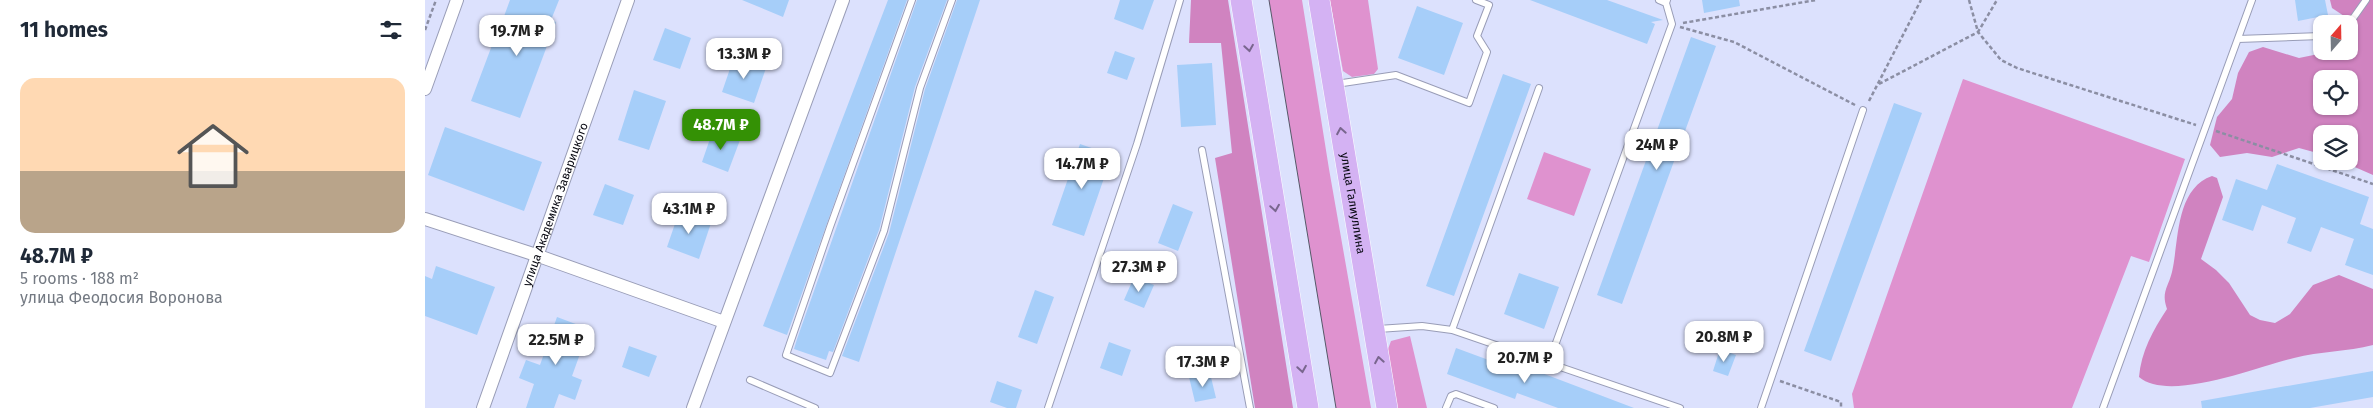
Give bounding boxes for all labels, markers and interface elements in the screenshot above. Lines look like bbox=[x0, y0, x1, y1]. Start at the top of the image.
pin: 19.7M ₽ bbox=[471, 15, 563, 57]
north arrow bbox=[2313, 15, 2357, 60]
map controls bbox=[2313, 15, 2358, 170]
icon: filters bbox=[377, 16, 405, 44]
text: 11 homes bbox=[20, 17, 108, 43]
text: 19.7M ₽ bbox=[490, 21, 544, 40]
pin: 13.3M ₽ bbox=[698, 38, 790, 80]
text: 13.3M ₽ bbox=[717, 44, 771, 63]
one-way arrow bbox=[1243, 44, 1254, 52]
button: locate bbox=[2313, 70, 2358, 115]
pin: 48.7M ₽ bbox=[675, 108, 767, 151]
icon: home bbox=[168, 111, 258, 201]
text: 48.7M ₽ bbox=[693, 115, 749, 134]
street label: улица Академика Заварицкого bbox=[520, 121, 591, 288]
button: layers bbox=[2313, 125, 2358, 170]
one-way arrow bbox=[1336, 126, 1346, 135]
pin: 24M ₽ bbox=[1622, 128, 1692, 171]
text: 24M ₽ bbox=[1636, 135, 1678, 154]
pin: 14.7M ₽ bbox=[1036, 148, 1128, 190]
street label: улица Галиуллина bbox=[1338, 151, 1368, 255]
text: 14.7M ₽ bbox=[1055, 154, 1109, 173]
pin: 43.1M ₽ bbox=[643, 192, 735, 235]
text: 43.1M ₽ bbox=[663, 199, 715, 218]
one-way arrow bbox=[1270, 204, 1280, 213]
text: 48.7M ₽ bbox=[20, 243, 93, 269]
pin: 27.3M ₽ bbox=[1093, 250, 1185, 293]
text: 27.3M ₽ bbox=[1112, 257, 1166, 276]
text: 5 rooms · 188 m² bbox=[20, 269, 139, 288]
text: улица Феодосия Воронова bbox=[20, 288, 223, 307]
pin: 20.8M ₽ bbox=[1678, 320, 1770, 363]
pin: 22.5M ₽ bbox=[510, 324, 602, 366]
text: 20.8M ₽ bbox=[1696, 327, 1752, 346]
text: 22.5M ₽ bbox=[528, 330, 584, 349]
pin: 20.7M ₽ bbox=[1479, 342, 1571, 384]
pin: 17.3M ₽ bbox=[1157, 346, 1249, 388]
text: 20.7M ₽ bbox=[1498, 348, 1552, 367]
text: 17.3M ₽ bbox=[1176, 352, 1230, 371]
one-way arrow bbox=[1375, 356, 1385, 364]
one-way arrow bbox=[1296, 365, 1307, 373]

